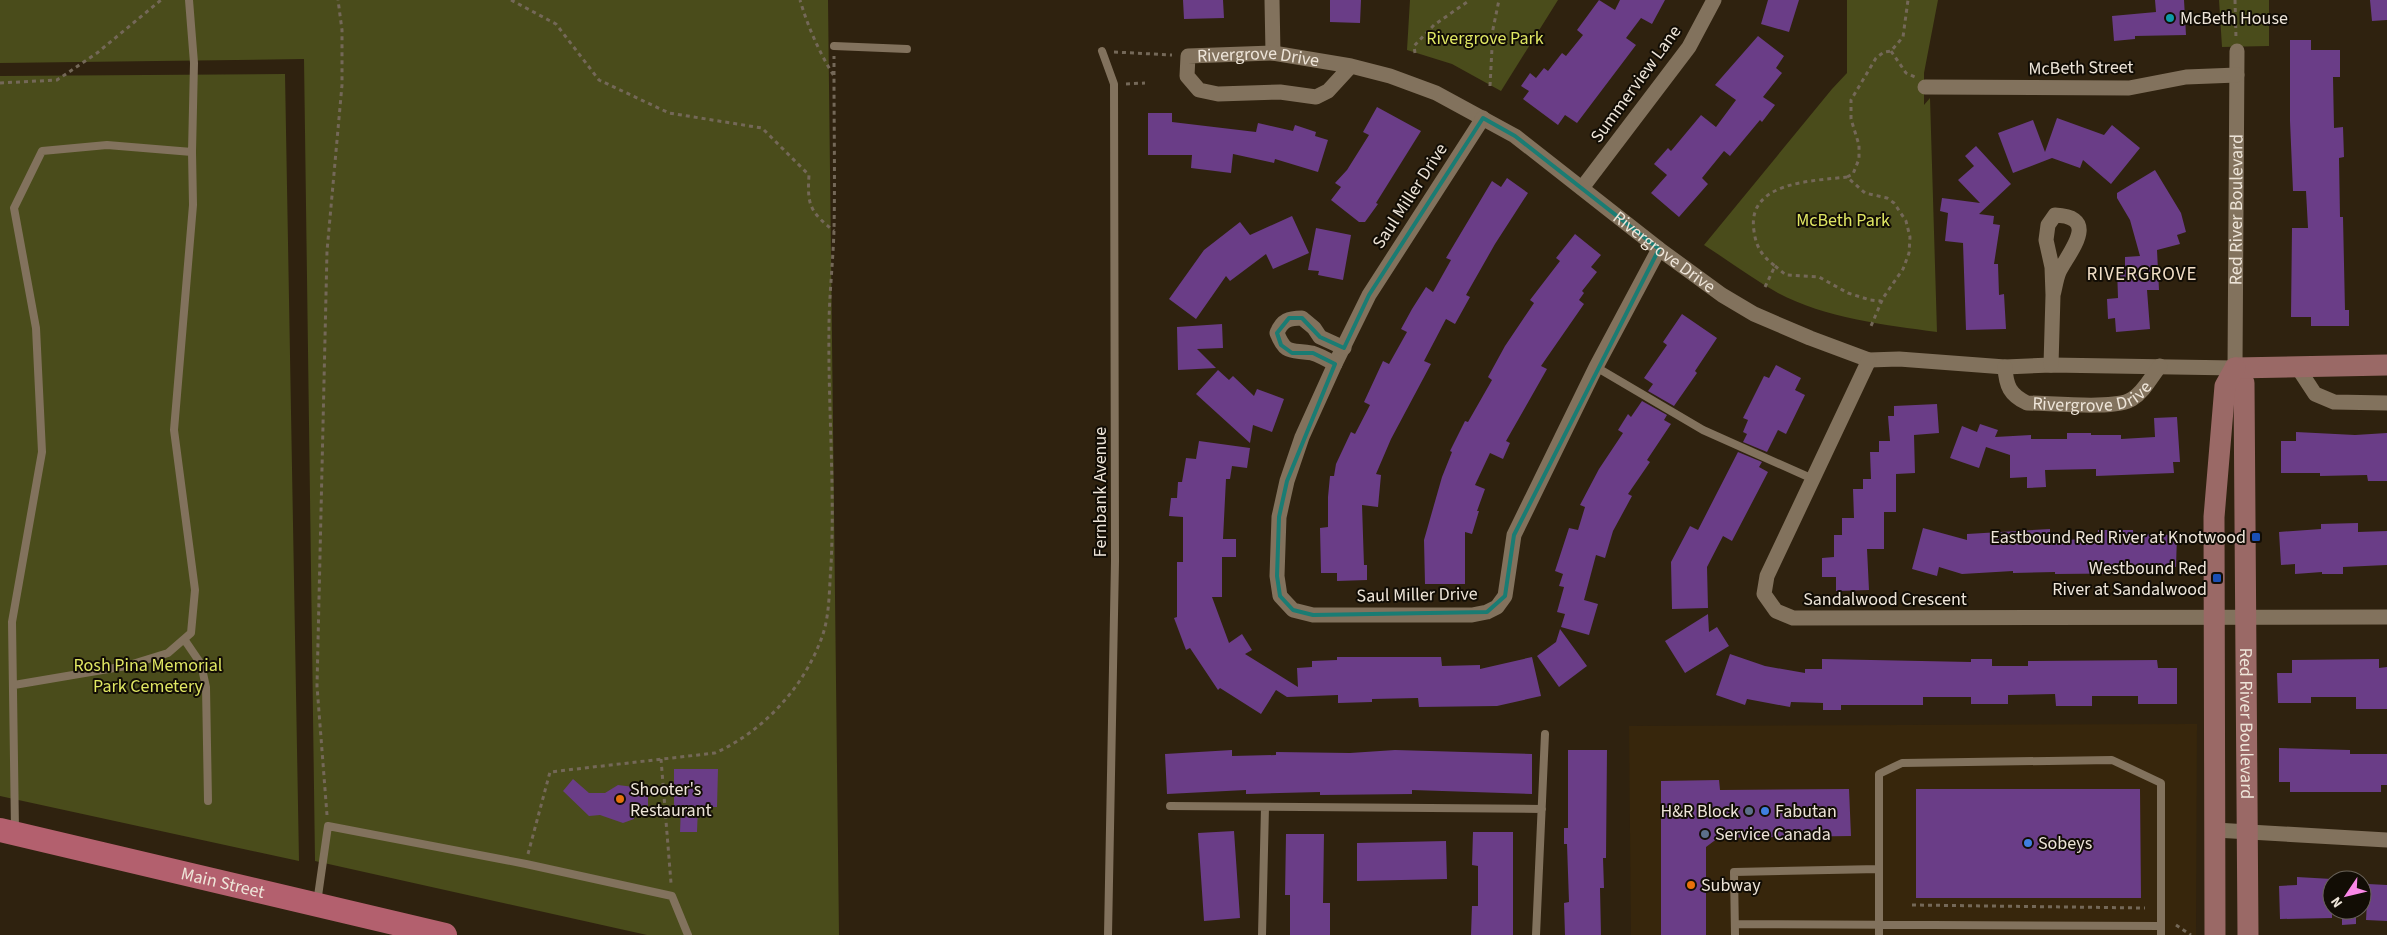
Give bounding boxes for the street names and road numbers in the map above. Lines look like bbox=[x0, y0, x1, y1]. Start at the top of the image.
street label: Summerview Lane bbox=[1585, 20, 1687, 148]
street label: Rivergrove Drive bbox=[1196, 40, 1321, 73]
street label: McBeth Street bbox=[2028, 55, 2134, 81]
street label: Red River Boulevard bbox=[2223, 134, 2249, 285]
street label: Saul Miller Drive bbox=[1367, 138, 1454, 254]
street label: Rivergrove Drive bbox=[1608, 205, 1721, 299]
street label: Rivergrove Drive bbox=[2032, 376, 2158, 418]
street label: Fernbank Avenue bbox=[1088, 427, 1113, 557]
street label: Saul Miller Drive bbox=[1356, 581, 1478, 609]
street label: Sandalwood Crescent bbox=[1803, 587, 1967, 612]
street label: Red River Boulevard bbox=[2233, 648, 2260, 799]
street label: Main Street bbox=[179, 861, 267, 905]

